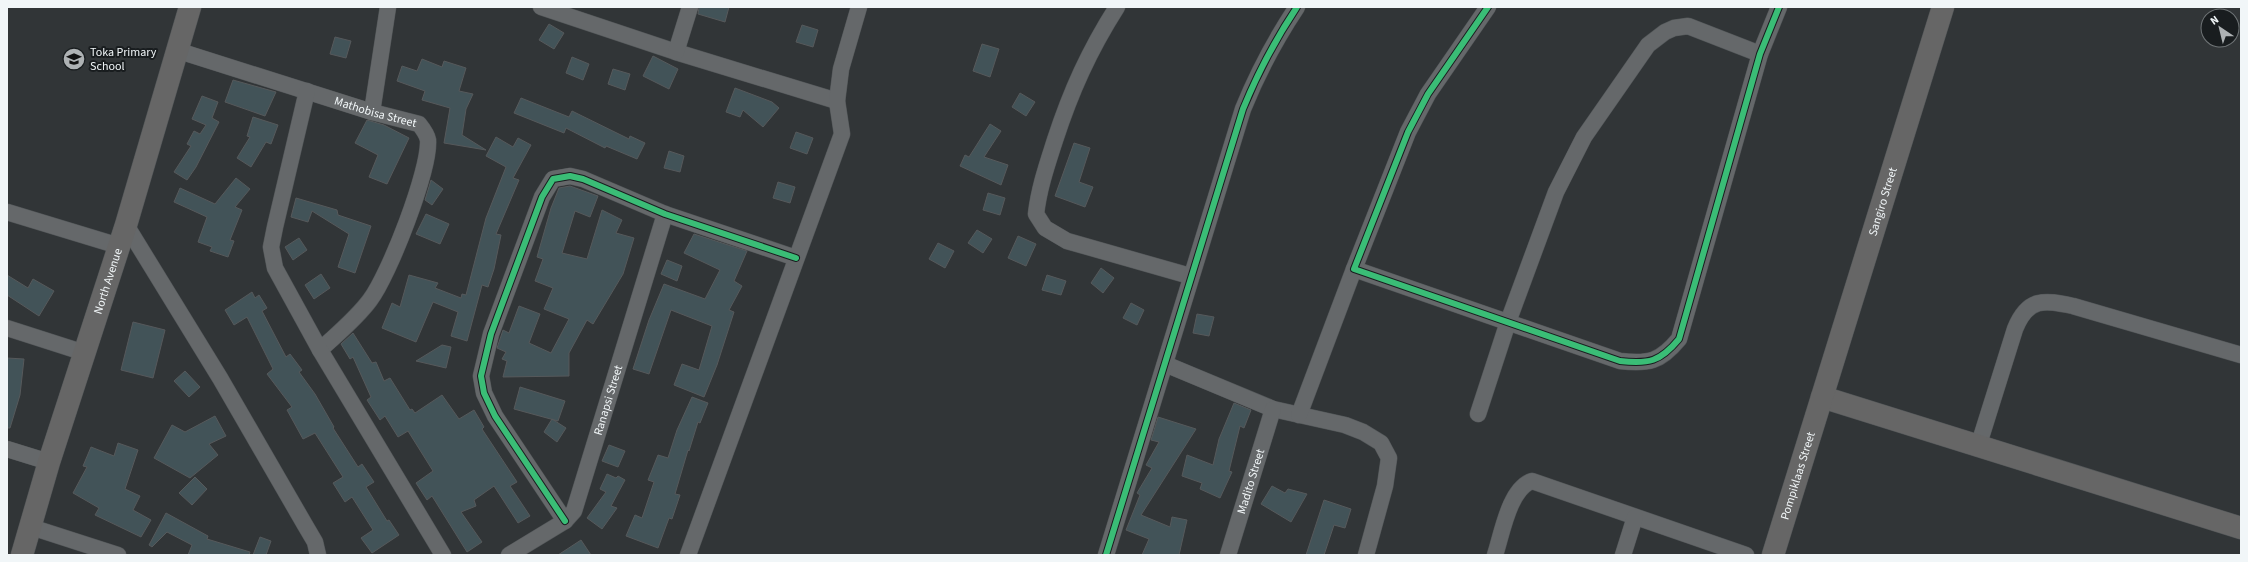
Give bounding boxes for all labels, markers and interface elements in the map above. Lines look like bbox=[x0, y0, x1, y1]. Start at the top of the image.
north arrow bbox=[2200, 8, 2240, 48]
text: N bbox=[2207, 12, 2222, 28]
place label: Toka Primary School bbox=[90, 44, 157, 75]
school or university icon: Toka Primary School bbox=[61, 46, 87, 72]
street label: Mathobisa Street bbox=[332, 92, 419, 132]
street label: Sangiro Street bbox=[1864, 165, 1901, 238]
street label: North Avenue bbox=[89, 246, 126, 316]
street label: Ranapsi Street bbox=[589, 363, 627, 437]
street label: Pompiklaas Street bbox=[1776, 430, 1819, 522]
street label: Madito Street bbox=[1233, 447, 1269, 516]

